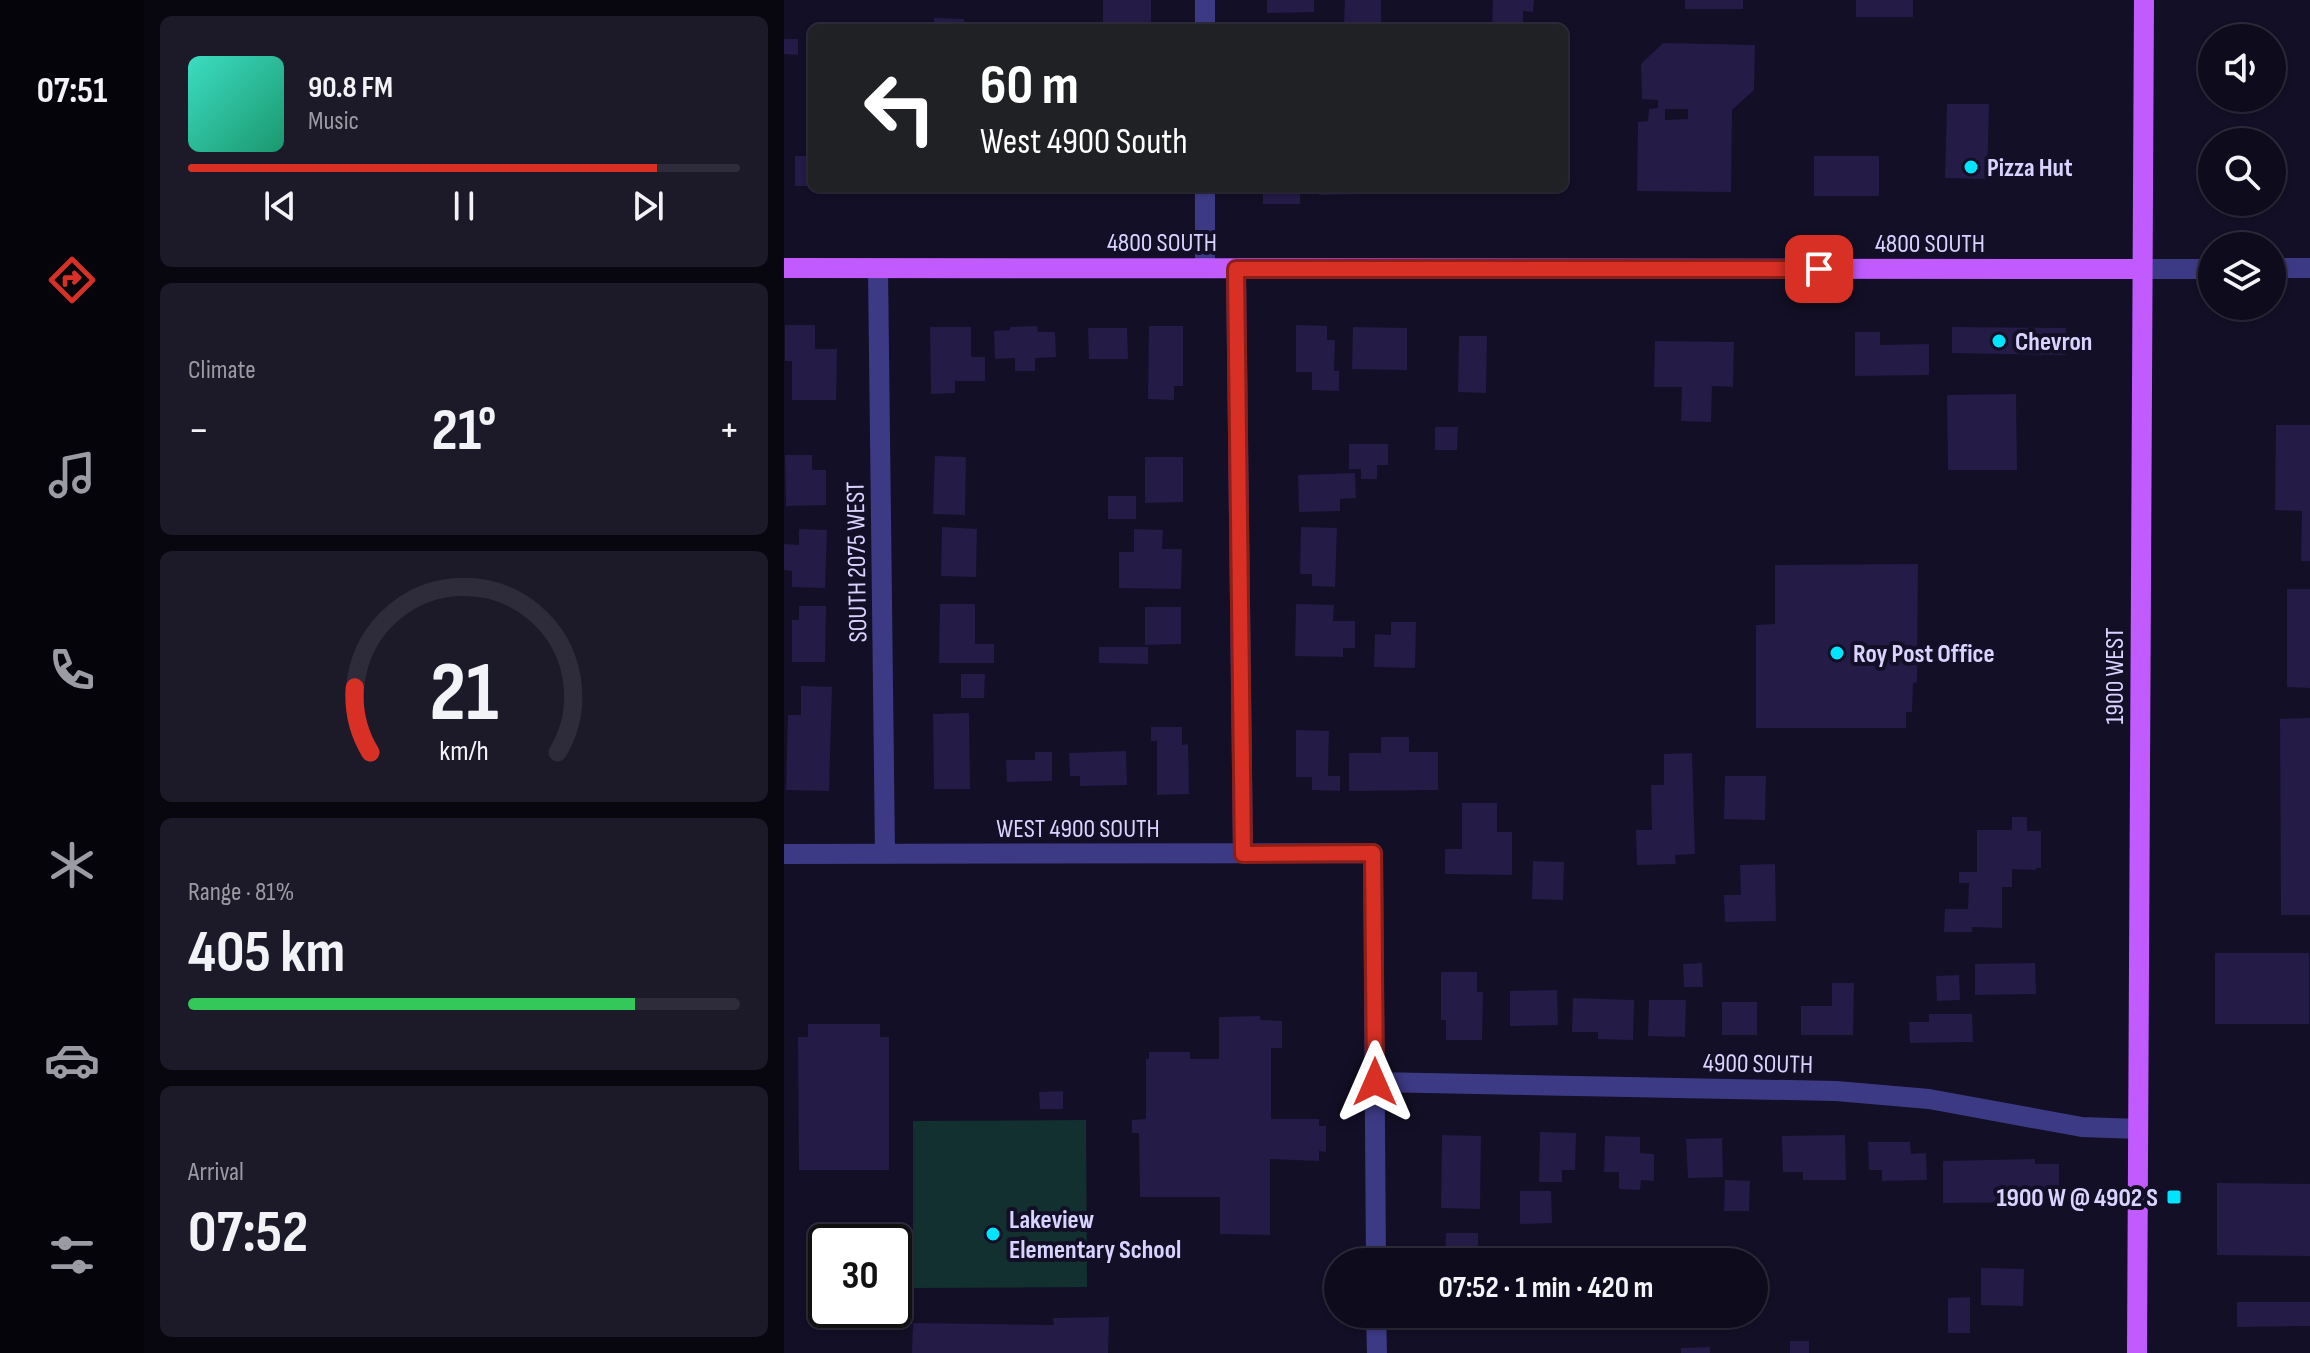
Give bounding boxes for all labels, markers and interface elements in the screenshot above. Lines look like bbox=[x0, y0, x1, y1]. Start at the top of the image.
map controls bbox=[2198, 24, 2286, 320]
button: sound bbox=[2198, 24, 2286, 112]
text: 60 m bbox=[980, 53, 1079, 120]
icon: left bbox=[848, 56, 952, 160]
text: 07:51 bbox=[37, 70, 107, 113]
text: 90.8 FM bbox=[308, 70, 393, 106]
text: Music bbox=[308, 106, 359, 137]
text: West 4900 South bbox=[980, 121, 1188, 164]
button: search bbox=[2198, 128, 2286, 216]
place label: Pizza Hut bbox=[1987, 153, 2073, 184]
marker: Pizza Hut bbox=[1962, 158, 1980, 176]
icon: previous bbox=[258, 184, 302, 228]
icon: pause bbox=[442, 184, 486, 228]
icon: next bbox=[626, 184, 670, 228]
street label: 4800 SOUTH bbox=[1107, 228, 1217, 259]
street label: 4800 SOUTH bbox=[1875, 229, 1985, 260]
button: layers bbox=[2198, 232, 2286, 320]
pin bbox=[1785, 235, 1853, 303]
icon: arrive bbox=[1797, 247, 1841, 291]
icon: directions bbox=[44, 252, 100, 308]
place label: Chevron bbox=[2015, 327, 2092, 358]
marker: Chevron bbox=[1990, 332, 2008, 350]
text: Climate bbox=[188, 355, 256, 386]
text: 21° bbox=[431, 395, 497, 467]
text: − bbox=[188, 404, 210, 457]
text: + bbox=[718, 404, 740, 457]
icon: music bbox=[44, 447, 100, 503]
street label: SOUTH 2075 WEST bbox=[841, 481, 874, 643]
street label: 1900 WEST bbox=[2100, 627, 2131, 725]
place label: Roy Post Office bbox=[1853, 639, 1995, 670]
icon: phone bbox=[44, 642, 100, 698]
text: 21 bbox=[429, 643, 499, 743]
marker: Roy Post Office bbox=[1828, 644, 1846, 662]
text: km/h bbox=[439, 734, 489, 769]
street label: WEST 4900 SOUTH bbox=[996, 814, 1160, 845]
icon: climate bbox=[44, 837, 100, 893]
text: Range · 81% bbox=[188, 877, 294, 908]
text: 405 km bbox=[188, 917, 345, 989]
icon: car bbox=[44, 1032, 100, 1088]
position arrow bbox=[1333, 1040, 1417, 1124]
street label: 4900 SOUTH bbox=[1703, 1048, 1813, 1081]
text: Arrival bbox=[188, 1157, 244, 1188]
place label: 1900 W @ 4902 S bbox=[1996, 1183, 2158, 1214]
marker: 1900 W @ 4902 S bbox=[2165, 1188, 2183, 1206]
text: 07:52 bbox=[188, 1197, 308, 1269]
place label: Lakeview Elementary School bbox=[1009, 1205, 1181, 1266]
speed limit sign: 30 bbox=[808, 1224, 912, 1328]
marker: Lakeview Elementary School bbox=[984, 1225, 1002, 1243]
icon: filters bbox=[44, 1227, 100, 1283]
text: 07:52 · 1 min · 420 m bbox=[1438, 1270, 1654, 1306]

